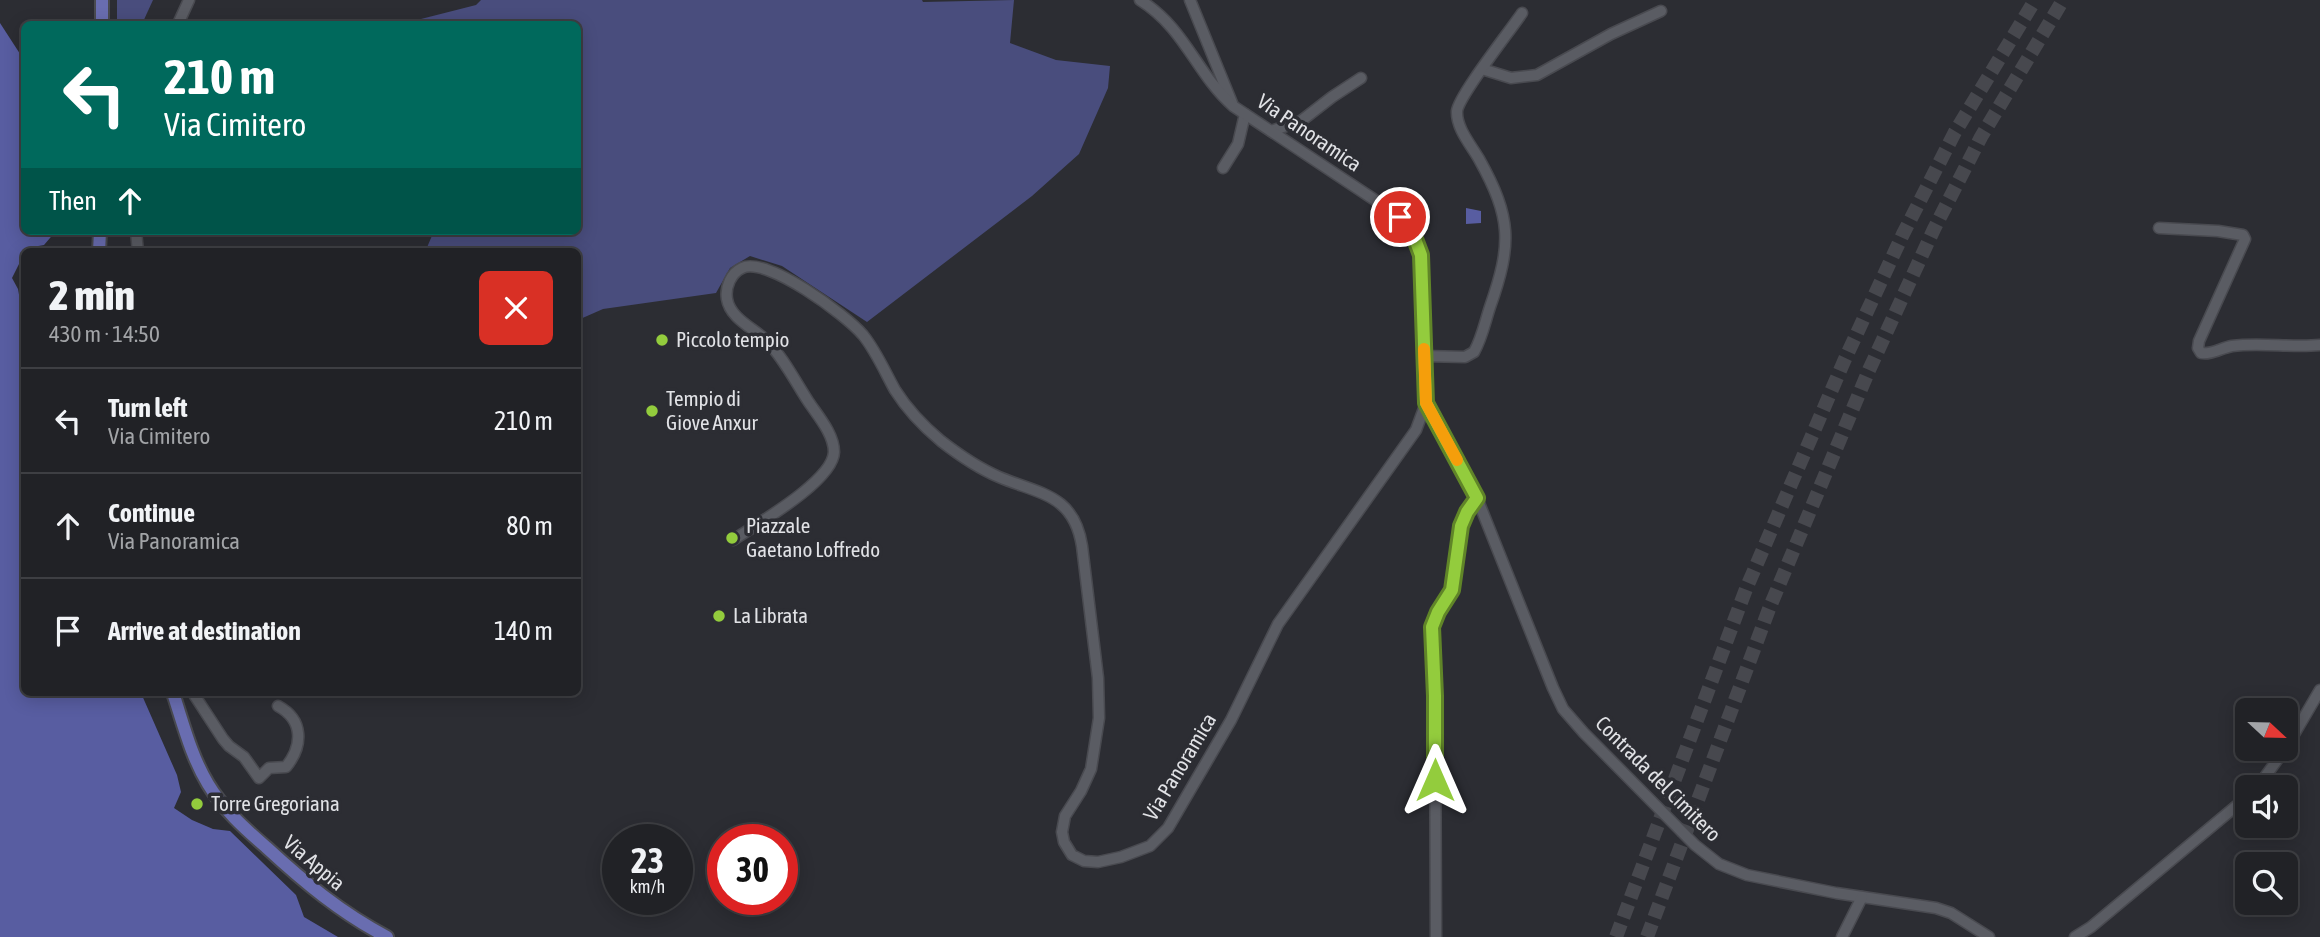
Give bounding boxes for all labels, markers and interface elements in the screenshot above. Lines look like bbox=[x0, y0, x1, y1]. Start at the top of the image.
text: 210 m bbox=[164, 48, 275, 104]
icon: left bbox=[49, 49, 140, 140]
street label: Via Panoramica bbox=[1253, 89, 1366, 176]
text: Via Cimitero bbox=[164, 106, 306, 143]
icon: ahead bbox=[111, 182, 149, 220]
text: Then bbox=[49, 186, 97, 216]
pin bbox=[1370, 187, 1430, 247]
icon: arrive bbox=[1381, 198, 1419, 236]
text: 2 min bbox=[49, 271, 135, 319]
button: close bbox=[479, 271, 553, 345]
text: 430 m · 14:50 bbox=[49, 321, 160, 347]
place label: Piccolo tempio bbox=[676, 327, 789, 351]
marker: Piccolo tempio bbox=[654, 332, 670, 348]
place label: Tempio di Giove Anxur bbox=[666, 386, 759, 434]
text: Turn left bbox=[108, 393, 188, 423]
icon: left bbox=[49, 402, 87, 440]
marker: Tempio di Giove Anxur bbox=[644, 403, 660, 419]
text: 210 m bbox=[494, 406, 553, 436]
text: Via Cimitero bbox=[108, 423, 210, 449]
text: Continue bbox=[108, 498, 195, 528]
icon: ahead bbox=[49, 507, 87, 545]
text: 80 m bbox=[506, 511, 553, 541]
place label: Piazzale Gaetano Loffredo bbox=[746, 513, 880, 561]
text: Via Panoramica bbox=[108, 528, 240, 554]
marker: Piazzale Gaetano Loffredo bbox=[724, 530, 740, 546]
place label: La Librata bbox=[733, 603, 808, 627]
marker: La Librata bbox=[711, 608, 727, 624]
icon: arrive bbox=[49, 612, 87, 650]
text: Arrive at destination bbox=[108, 616, 301, 646]
text: 140 m bbox=[494, 616, 553, 646]
north arrow bbox=[2235, 698, 2298, 761]
map controls bbox=[2235, 698, 2298, 915]
street label: Via Panoramica bbox=[1138, 709, 1220, 824]
street label: Contrada del Cimitero bbox=[1591, 711, 1726, 846]
position arrow bbox=[1398, 743, 1472, 817]
button: sound bbox=[2235, 775, 2298, 838]
place label: Torre Gregoriana bbox=[211, 791, 340, 815]
marker: Torre Gregoriana bbox=[189, 796, 205, 812]
speed limit sign: 30 bbox=[707, 824, 798, 915]
street label: Via Appia bbox=[279, 830, 350, 895]
text: 23 bbox=[631, 840, 664, 880]
button: search bbox=[2235, 852, 2298, 915]
text: km/h bbox=[630, 876, 665, 897]

